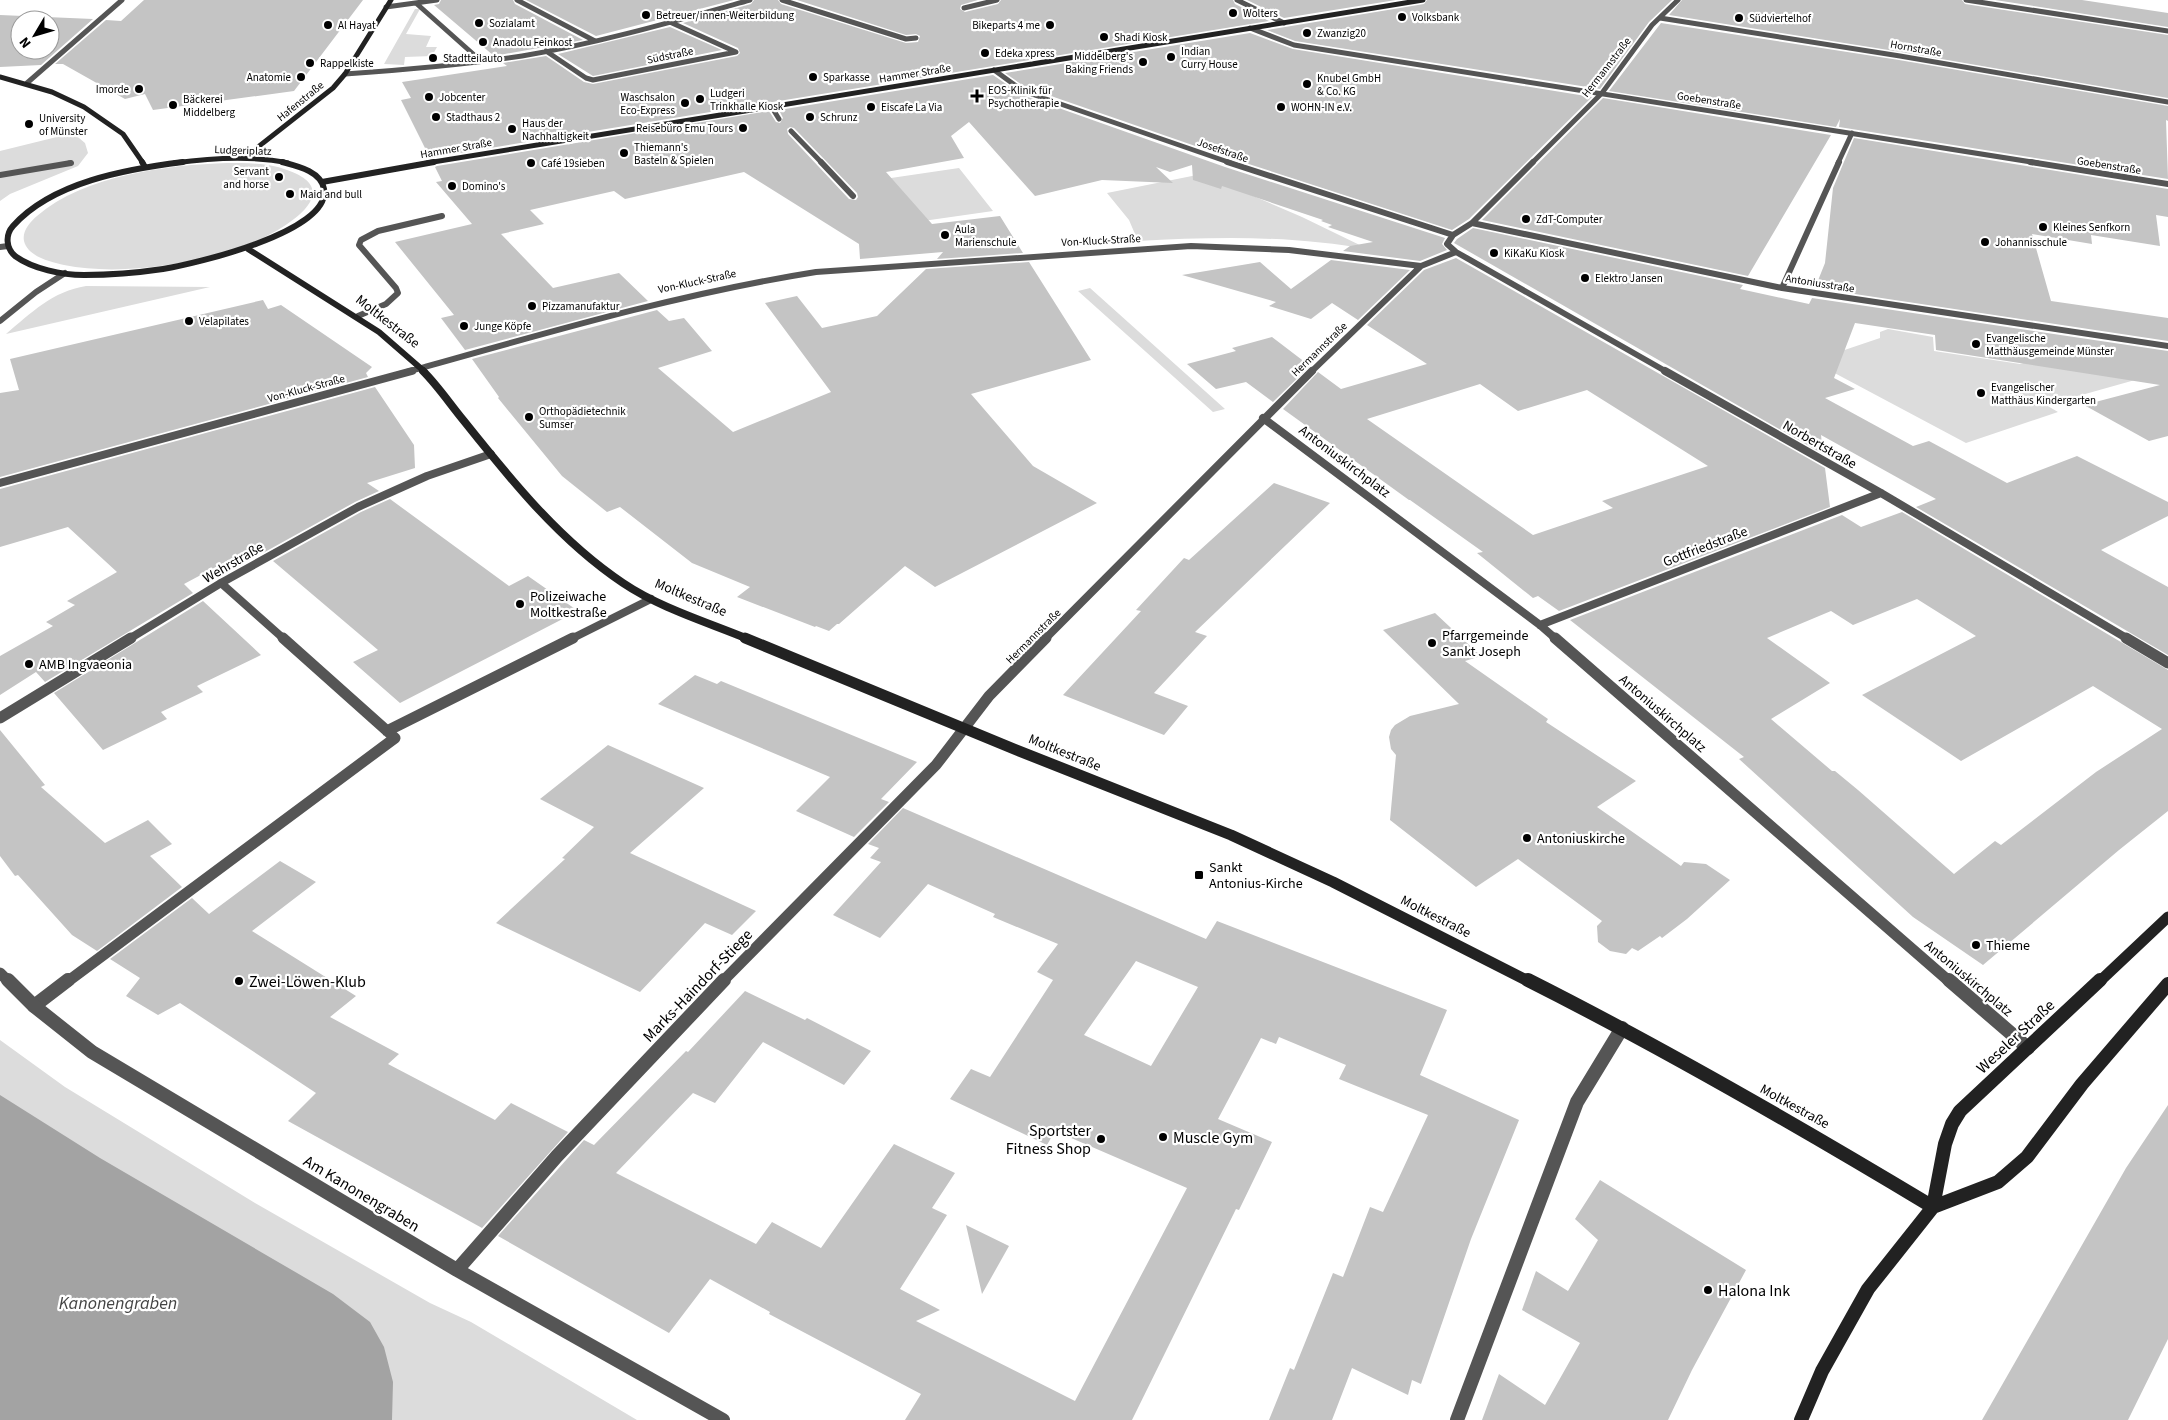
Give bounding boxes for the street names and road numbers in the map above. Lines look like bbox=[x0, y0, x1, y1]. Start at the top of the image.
street label: Hermannstraße bbox=[1578, 34, 1635, 100]
street label: Hornstraße bbox=[1889, 37, 1943, 60]
street label: Südstraße bbox=[646, 43, 695, 68]
street label: Hammer Straße bbox=[878, 60, 953, 87]
street label: Hafenstraße bbox=[274, 78, 327, 125]
street label: Goebenstraße bbox=[1676, 88, 1743, 113]
street label: Hammer Straße bbox=[419, 135, 494, 162]
street label: Josefstraße bbox=[1195, 135, 1251, 166]
street label: Ludgeriplatz bbox=[214, 142, 272, 159]
street label: Goebenstraße bbox=[2076, 153, 2143, 178]
street label: Von-Kluck-Straße bbox=[1061, 231, 1142, 250]
street label: Von-Kluck-Straße bbox=[657, 266, 738, 297]
street label: Antoniusstraße bbox=[1784, 271, 1856, 296]
street label: Moltkestraße bbox=[351, 290, 424, 353]
street label: Hermannstraße bbox=[1288, 319, 1351, 380]
street label: Von-Kluck-Straße bbox=[266, 371, 347, 406]
street label: Norbertstraße bbox=[1779, 416, 1860, 474]
street label: Antoniuskirchplatz bbox=[1294, 421, 1394, 503]
street label: Gottfriedstraße bbox=[1660, 522, 1751, 572]
street label: Wehrstraße bbox=[199, 537, 268, 588]
street label: Moltkestraße bbox=[651, 574, 730, 622]
street label: Hermannstraße bbox=[1003, 605, 1065, 667]
street label: Antoniuskirchplatz bbox=[1614, 670, 1710, 757]
street label: Moltkestraße bbox=[1025, 729, 1104, 777]
street label: Moltkestraße bbox=[1397, 891, 1474, 943]
street label: Marks-Haindorf-Stiege bbox=[638, 924, 758, 1047]
street label: Antoniuskirchplatz bbox=[1920, 936, 2017, 1022]
street label: Weseler Straße bbox=[1972, 995, 2060, 1079]
street label: Moltkestraße bbox=[1756, 1080, 1833, 1134]
street label: Am Kanonengraben bbox=[299, 1150, 424, 1237]

